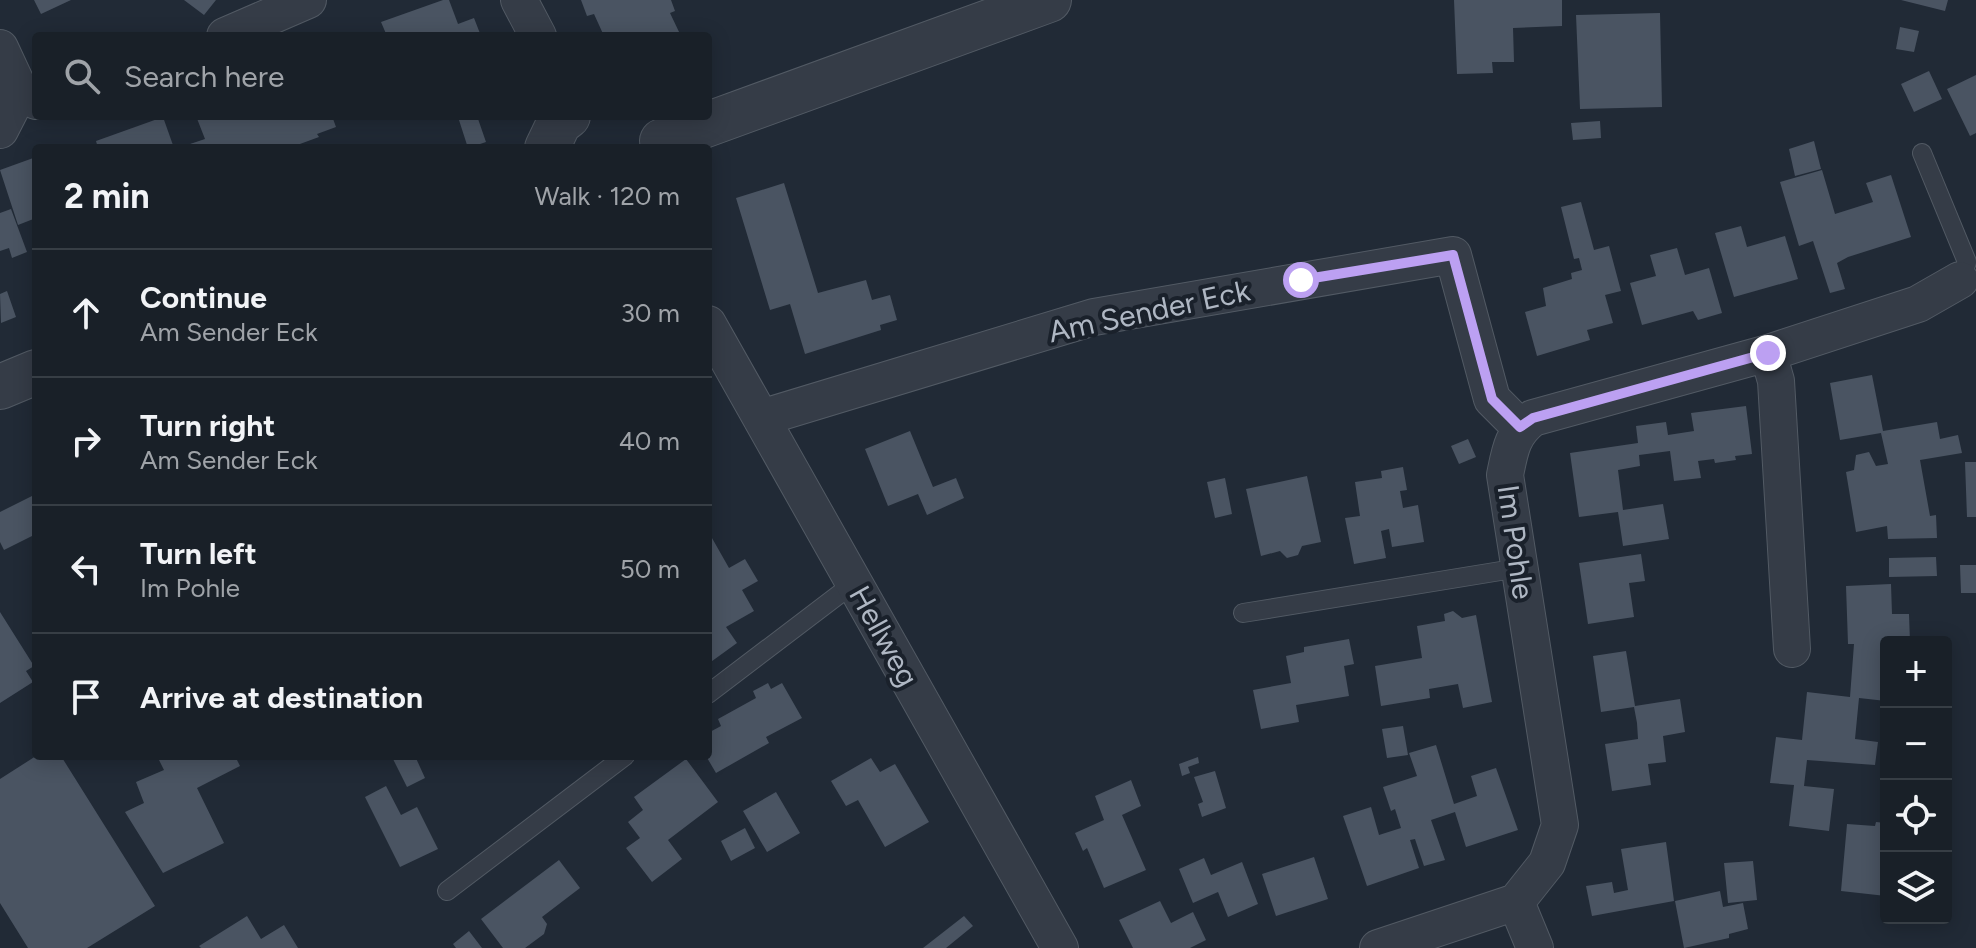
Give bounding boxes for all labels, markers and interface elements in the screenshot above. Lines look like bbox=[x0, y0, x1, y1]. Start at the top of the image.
search box bbox=[32, 32, 712, 120]
icon: search bbox=[60, 54, 104, 98]
text: Search here bbox=[124, 58, 284, 95]
text: 2 min bbox=[64, 176, 150, 217]
text: Walk · 120 m bbox=[535, 180, 680, 212]
route start bbox=[1283, 262, 1319, 298]
street label: Am Sender Eck bbox=[1045, 272, 1253, 350]
text: Continue bbox=[140, 279, 267, 316]
icon: ahead bbox=[64, 291, 108, 335]
text: 30 m bbox=[621, 297, 680, 329]
text: Am Sender Eck bbox=[140, 316, 318, 348]
route end bbox=[1750, 335, 1786, 371]
text: Turn right bbox=[140, 407, 275, 444]
icon: right bbox=[64, 419, 108, 463]
text: 40 m bbox=[619, 425, 680, 457]
text: Am Sender Eck bbox=[140, 444, 318, 476]
street label: Im Pohle bbox=[1490, 482, 1542, 602]
text: Turn left bbox=[140, 535, 257, 572]
icon: left bbox=[64, 547, 108, 591]
text: 50 m bbox=[620, 553, 680, 585]
text: Im Pohle bbox=[140, 572, 240, 604]
street label: Hellweg bbox=[841, 579, 927, 693]
map controls bbox=[1880, 636, 1952, 924]
button: + bbox=[1880, 636, 1952, 708]
icon: arrive bbox=[64, 675, 108, 719]
text: Arrive at destination bbox=[140, 679, 423, 716]
button: − bbox=[1880, 708, 1952, 780]
button: locate bbox=[1880, 780, 1952, 852]
button: layers bbox=[1880, 852, 1952, 924]

